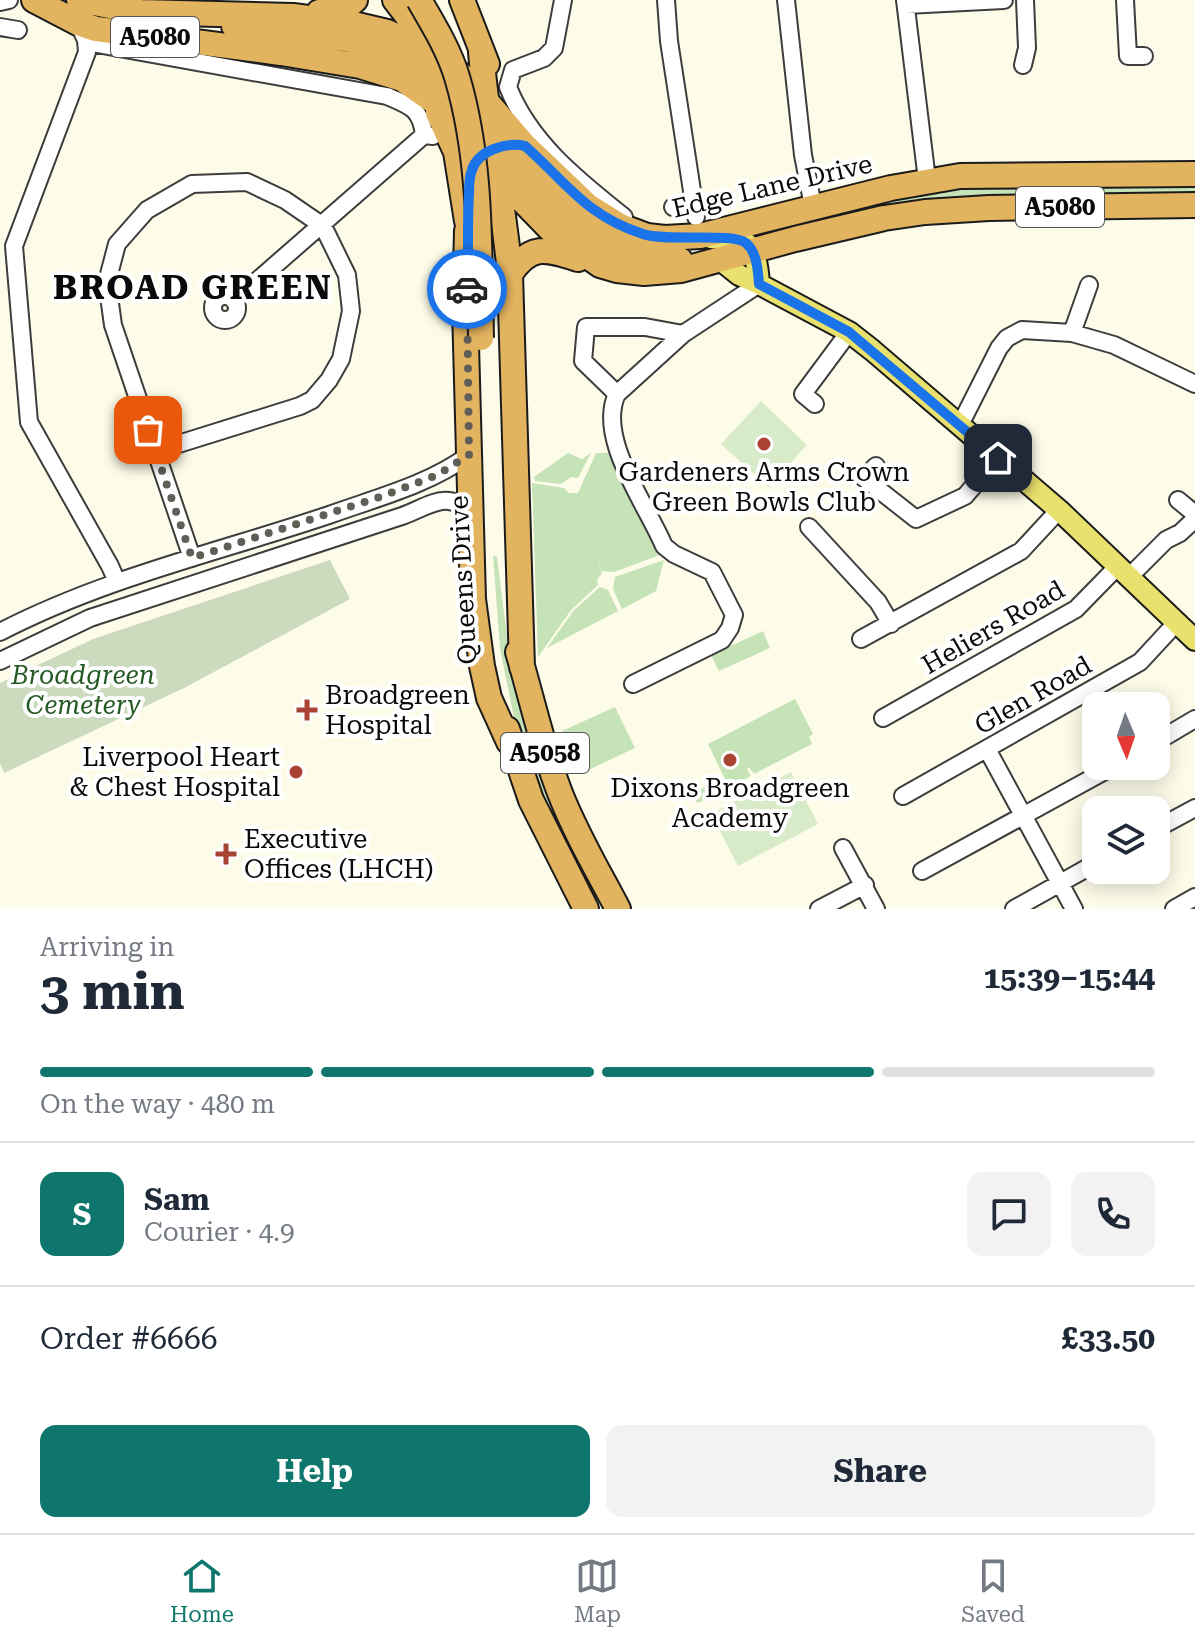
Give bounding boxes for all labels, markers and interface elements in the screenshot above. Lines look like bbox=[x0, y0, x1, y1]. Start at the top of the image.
road number: A5080 bbox=[111, 17, 199, 57]
street label: Edge Lane Drive bbox=[669, 148, 875, 224]
road number: A5080 bbox=[1016, 187, 1104, 227]
courier bbox=[427, 249, 507, 329]
district label: BROAD GREEN bbox=[53, 267, 333, 307]
icon: car bbox=[445, 267, 489, 311]
pin bbox=[114, 396, 182, 464]
icon: bag bbox=[126, 408, 170, 452]
pin bbox=[964, 424, 1032, 492]
marker: Gardeners Arms Crown Green Bowls Club bbox=[755, 435, 773, 453]
icon: home bbox=[976, 436, 1020, 480]
place label: Gardeners Arms Crown Green Bowls Club bbox=[618, 457, 910, 517]
street label: Queens Drive bbox=[444, 495, 482, 665]
street label: Heliers Road bbox=[916, 574, 1070, 680]
street label: Glen Road bbox=[969, 649, 1097, 740]
park label: Broadgreen Cemetery bbox=[10, 660, 155, 720]
place label: Broadgreen Hospital bbox=[325, 680, 470, 740]
north arrow bbox=[1082, 692, 1170, 780]
map controls bbox=[1082, 692, 1170, 884]
marker: Broadgreen Hospital bbox=[296, 699, 318, 721]
road number: A5058 bbox=[501, 733, 589, 773]
place label: Liverpool Heart & Chest Hospital bbox=[69, 742, 280, 802]
marker: Dixons Broadgreen Academy bbox=[721, 751, 739, 769]
marker: Liverpool Heart & Chest Hospital bbox=[287, 763, 305, 781]
place label: Dixons Broadgreen Academy bbox=[610, 773, 850, 833]
button: layers bbox=[1082, 796, 1170, 884]
place label: Executive Offices (LHCH) bbox=[244, 824, 434, 884]
marker: Executive Offices (LHCH) bbox=[215, 843, 237, 865]
text: Arriving in bbox=[40, 932, 174, 962]
text: 15:39–15:44 bbox=[983, 960, 1155, 995]
text: 3 min bbox=[40, 961, 185, 1022]
text: On the way · 480 m bbox=[40, 1089, 275, 1119]
button: chat bbox=[967, 1172, 1051, 1256]
button: phone bbox=[1071, 1172, 1155, 1256]
text: Sam bbox=[144, 1182, 210, 1217]
text: S bbox=[73, 1197, 91, 1232]
text: Courier · 4.9 bbox=[144, 1217, 294, 1247]
text: Order #6666 bbox=[40, 1321, 218, 1356]
text: £33.50 bbox=[1062, 1321, 1155, 1356]
button: Help bbox=[40, 1425, 590, 1517]
button: Share bbox=[606, 1425, 1155, 1517]
tab: Home bbox=[170, 1554, 234, 1627]
tab: Map bbox=[574, 1554, 621, 1627]
tab: Saved bbox=[961, 1554, 1025, 1627]

